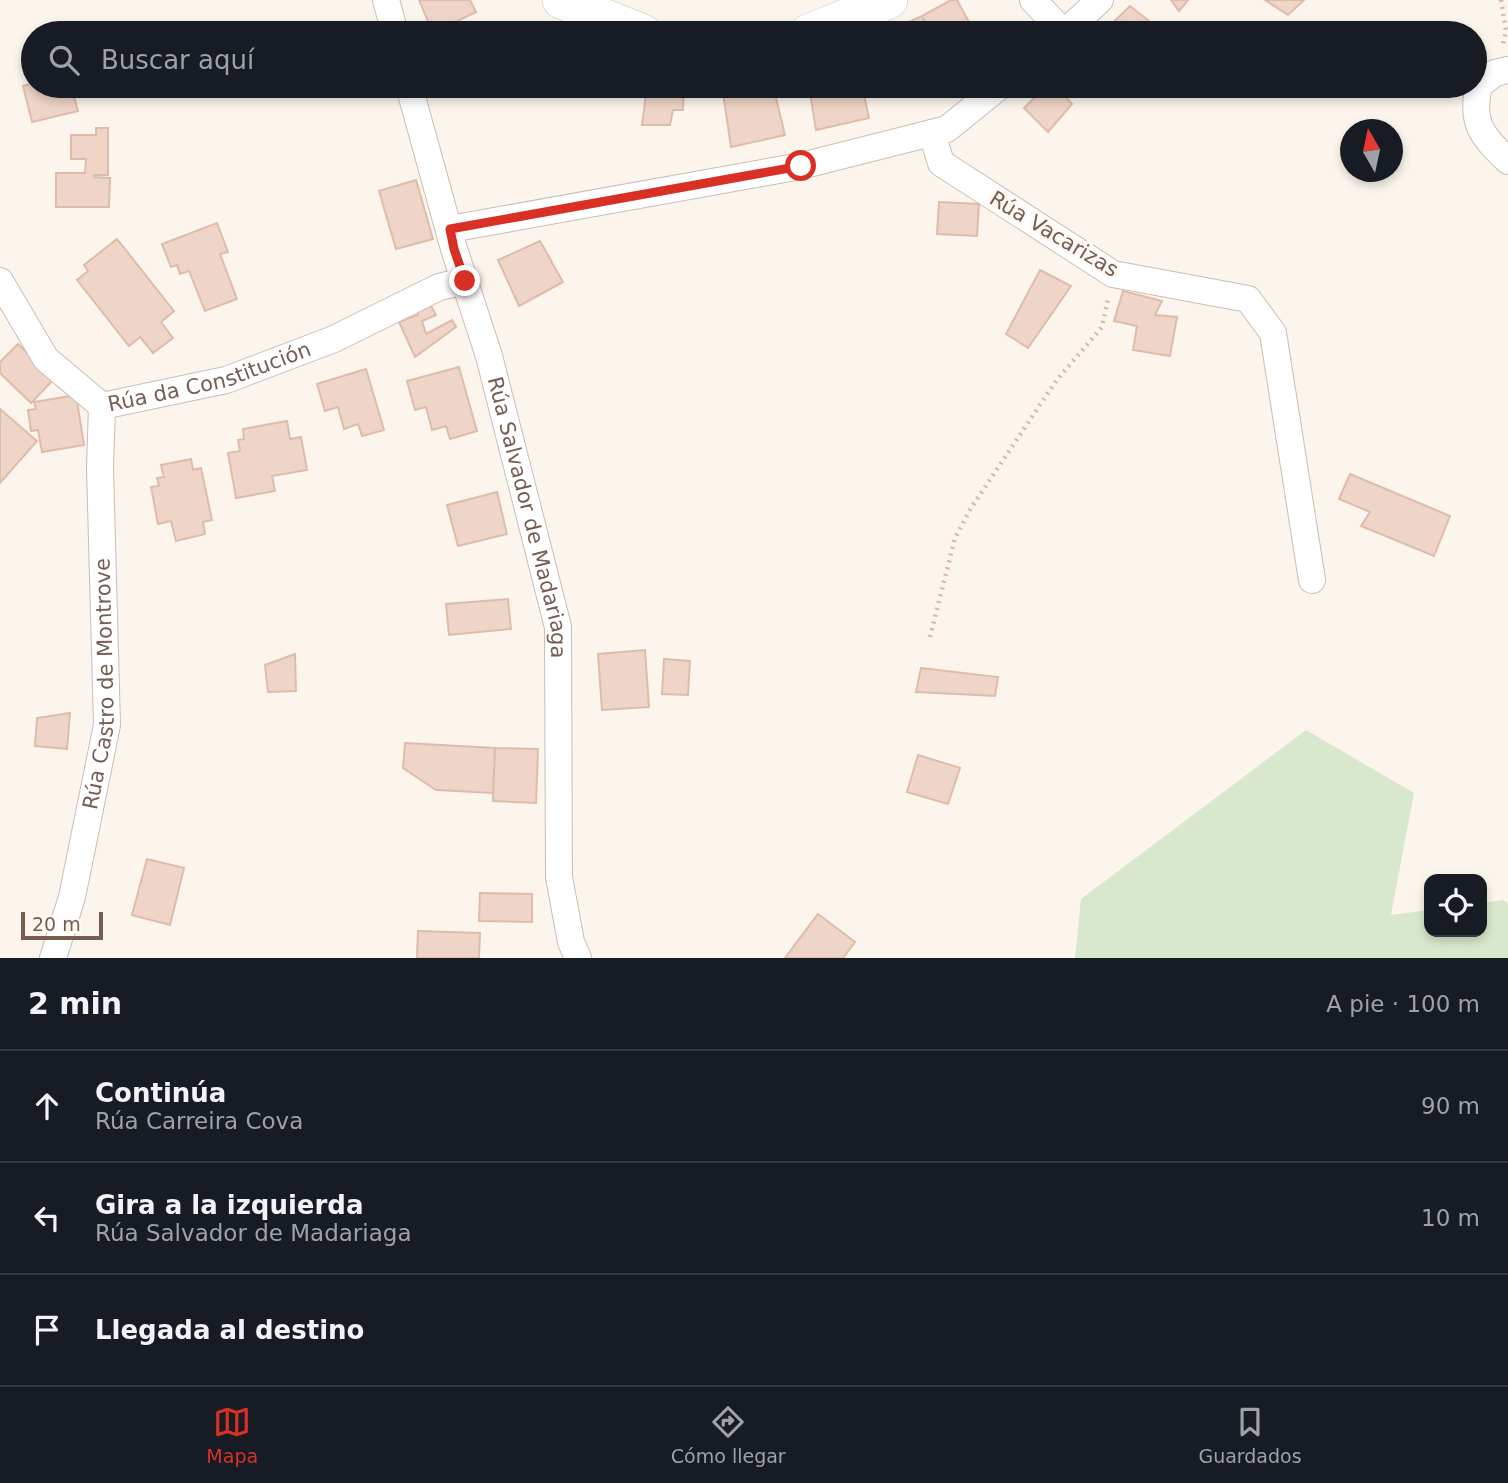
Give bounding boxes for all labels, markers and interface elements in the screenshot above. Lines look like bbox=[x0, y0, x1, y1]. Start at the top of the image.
search box bbox=[21, 21, 1487, 98]
icon: search bbox=[45, 41, 83, 79]
text: Buscar aquí bbox=[101, 45, 254, 75]
north arrow bbox=[1340, 119, 1403, 182]
route start bbox=[785, 150, 816, 181]
street label: Rúa Vacarizas bbox=[985, 186, 1123, 282]
route end bbox=[449, 265, 480, 296]
street label: Rúa da Constitución bbox=[106, 337, 314, 416]
street label: Rúa Salvador de Madariaga bbox=[483, 374, 571, 658]
street label: Rúa Castro de Montrove bbox=[78, 558, 119, 812]
map controls bbox=[1424, 874, 1487, 937]
button: locate bbox=[1424, 874, 1487, 937]
scale bar bbox=[21, 909, 103, 941]
text: 20 m bbox=[32, 913, 81, 935]
text: 2 min bbox=[28, 986, 122, 1021]
text: A pie · 100 m bbox=[1326, 991, 1480, 1017]
text: Continúa bbox=[95, 1078, 226, 1108]
icon: ahead bbox=[28, 1087, 66, 1125]
text: 90 m bbox=[1421, 1093, 1480, 1119]
text: Rúa Carreira Cova bbox=[95, 1108, 303, 1134]
text: Gira a la izquierda bbox=[95, 1190, 363, 1220]
icon: left bbox=[28, 1199, 66, 1237]
text: 10 m bbox=[1421, 1205, 1480, 1231]
text: Rúa Salvador de Madariaga bbox=[95, 1220, 412, 1246]
icon: arrive bbox=[28, 1311, 66, 1349]
text: Llegada al destino bbox=[95, 1315, 364, 1345]
tab: Mapa bbox=[206, 1403, 258, 1467]
tab: Cómo llegar bbox=[671, 1403, 786, 1467]
tab: Guardados bbox=[1198, 1403, 1302, 1467]

